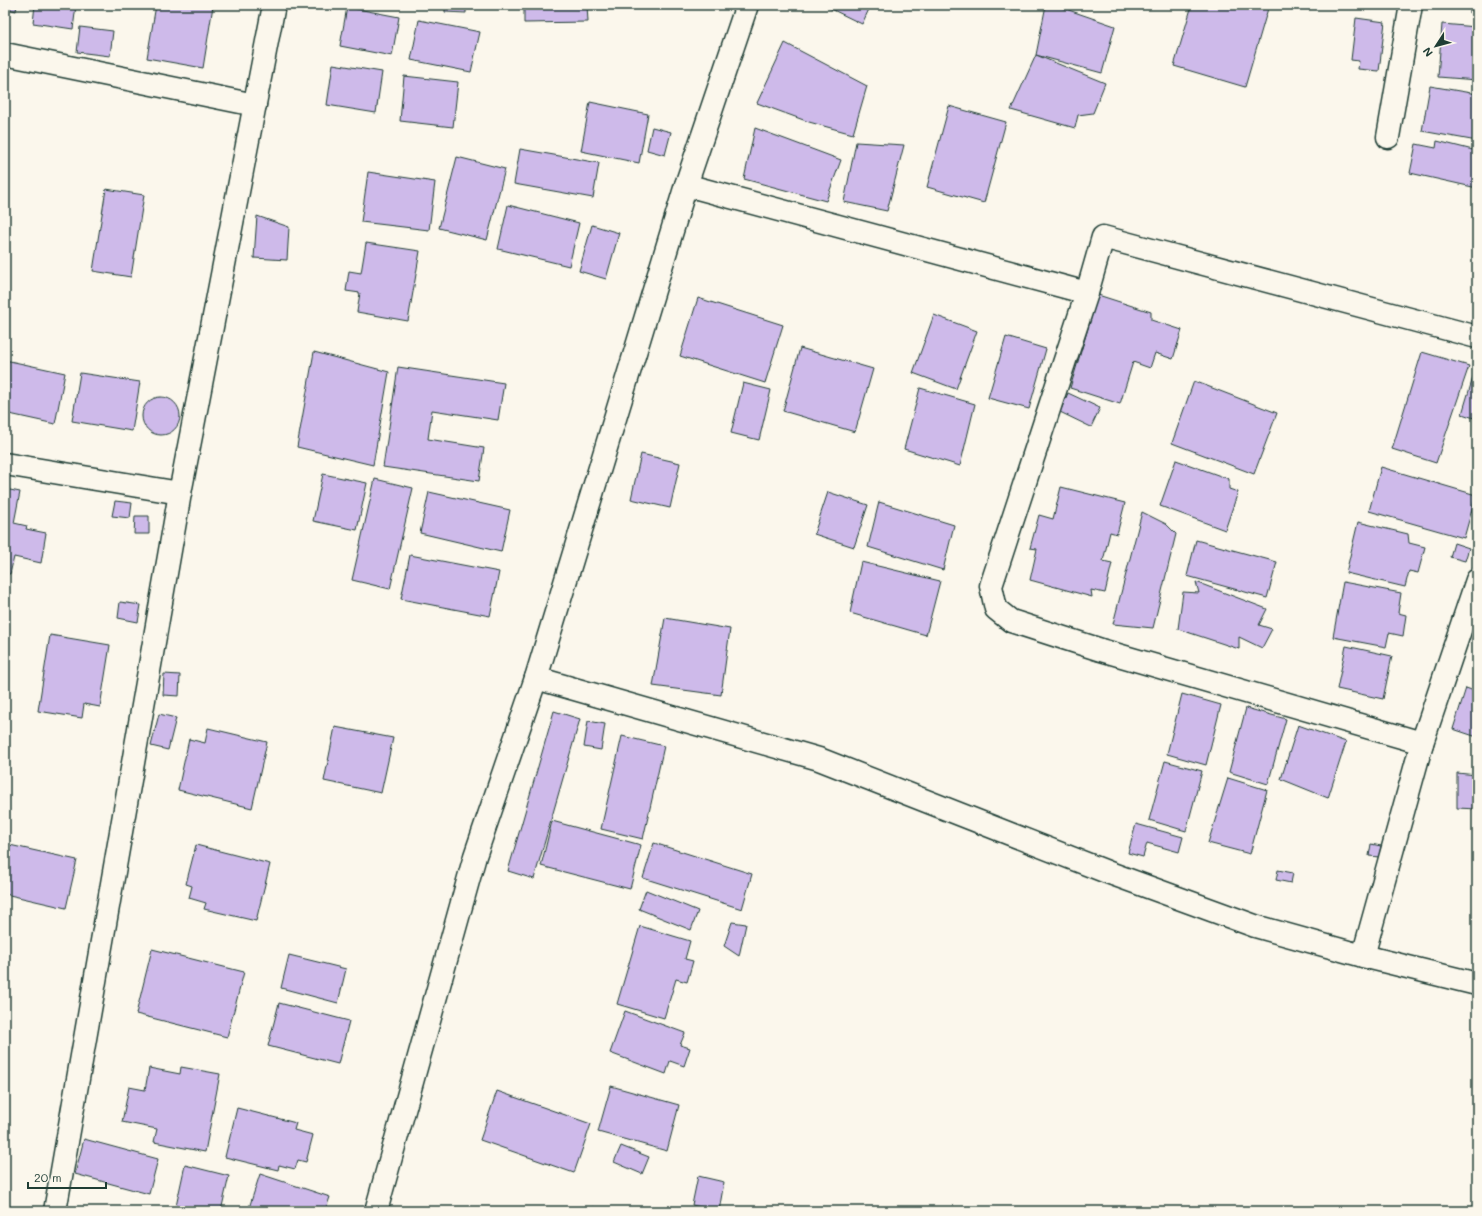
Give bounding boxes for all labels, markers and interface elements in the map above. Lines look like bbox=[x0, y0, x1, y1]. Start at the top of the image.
north arrow bbox=[1416, 26, 1456, 66]
text: N bbox=[1419, 44, 1436, 60]
scale bar bbox=[28, 1164, 106, 1190]
text: 20 m bbox=[34, 1169, 62, 1185]

